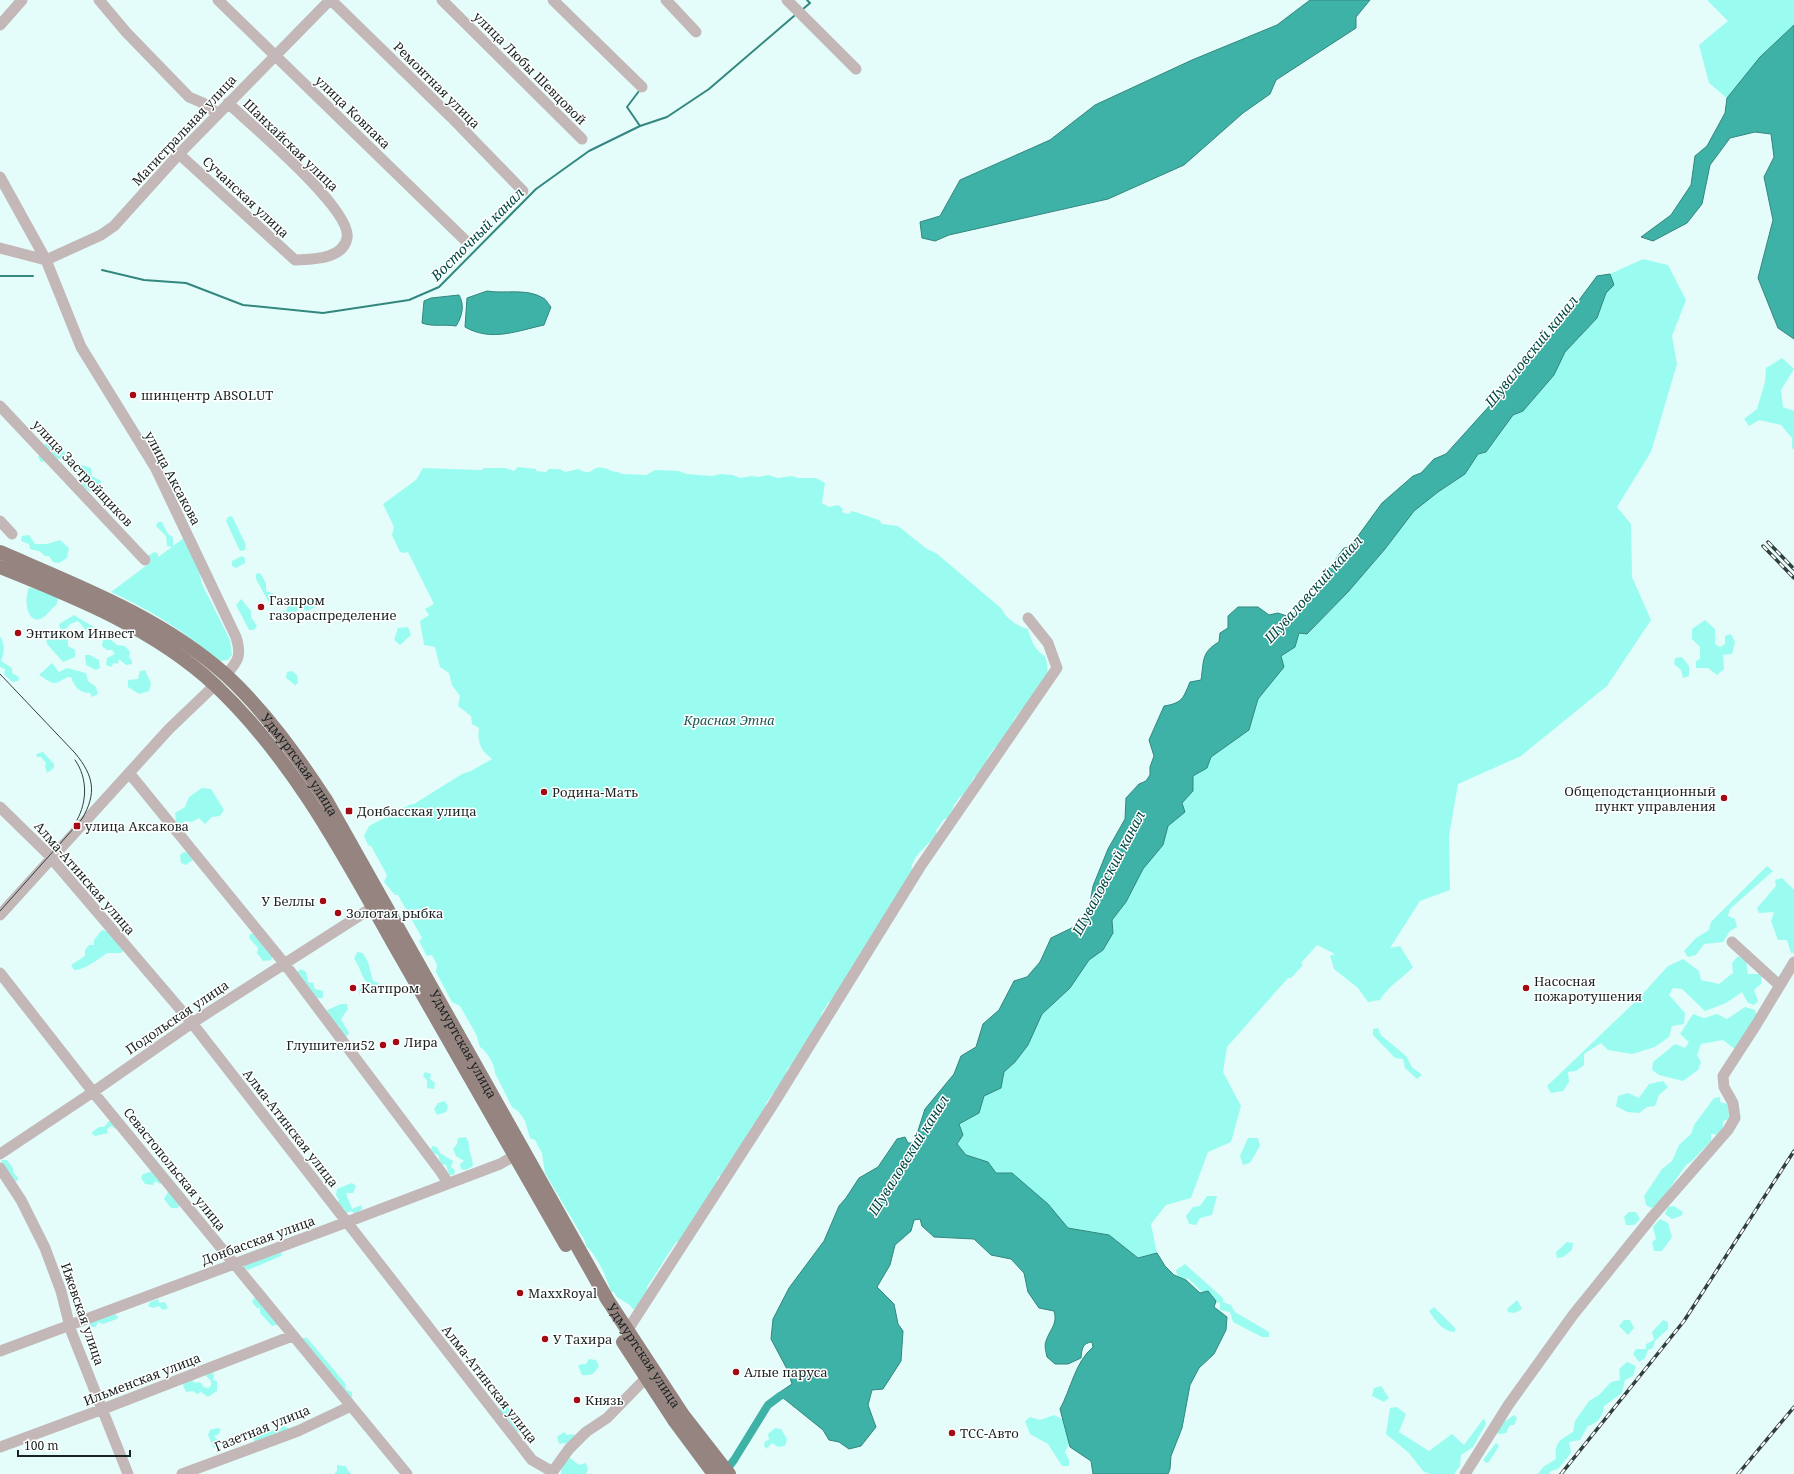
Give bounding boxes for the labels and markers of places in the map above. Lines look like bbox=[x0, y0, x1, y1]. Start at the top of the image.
place label: шинцентр ABSOLUT bbox=[141, 386, 273, 404]
marker: шинцентр ABSOLUT bbox=[128, 390, 138, 400]
place label: Газпром газораспределение bbox=[269, 591, 397, 624]
marker: Газпром газораспределение bbox=[256, 602, 266, 612]
place label: Энтиком Инвест bbox=[26, 624, 135, 642]
marker: Энтиком Инвест bbox=[13, 628, 23, 638]
place label: Общеподстанционный пункт управления bbox=[1564, 782, 1716, 815]
place label: Родина-Мать bbox=[552, 783, 638, 801]
marker: Родина-Мать bbox=[539, 787, 549, 797]
marker: Общеподстанционный пункт управления bbox=[1719, 793, 1729, 803]
place label: Донбасская улица bbox=[357, 802, 477, 820]
marker: Донбасская улица bbox=[344, 806, 354, 816]
place label: улица Аксакова bbox=[85, 817, 189, 835]
marker: улица Аксакова bbox=[72, 821, 82, 831]
place label: У Беллы bbox=[261, 892, 315, 910]
marker: У Беллы bbox=[318, 896, 328, 906]
place label: Золотая рыбка bbox=[346, 904, 443, 922]
marker: Золотая рыбка bbox=[333, 908, 343, 918]
place label: Насосная пожаротушения bbox=[1534, 972, 1642, 1005]
place label: Катпром bbox=[361, 979, 420, 997]
marker: Катпром bbox=[348, 983, 358, 993]
marker: Насосная пожаротушения bbox=[1521, 983, 1531, 993]
place label: Лира bbox=[404, 1033, 438, 1051]
place label: Глушители52 bbox=[286, 1036, 375, 1054]
marker: Лира bbox=[391, 1037, 401, 1047]
marker: Глушители52 bbox=[378, 1040, 388, 1050]
place label: MaxxRoyal bbox=[528, 1284, 597, 1302]
marker: MaxxRoyal bbox=[515, 1288, 525, 1298]
place label: У Тахира bbox=[553, 1330, 612, 1348]
marker: У Тахира bbox=[540, 1334, 550, 1344]
place label: Алые паруса bbox=[744, 1363, 828, 1381]
marker: Алые паруса bbox=[731, 1367, 741, 1377]
place label: Князь bbox=[585, 1391, 623, 1409]
marker: Князь bbox=[572, 1395, 582, 1405]
place label: ТСС-Авто bbox=[960, 1424, 1019, 1442]
marker: ТСС-Авто bbox=[947, 1428, 957, 1438]

